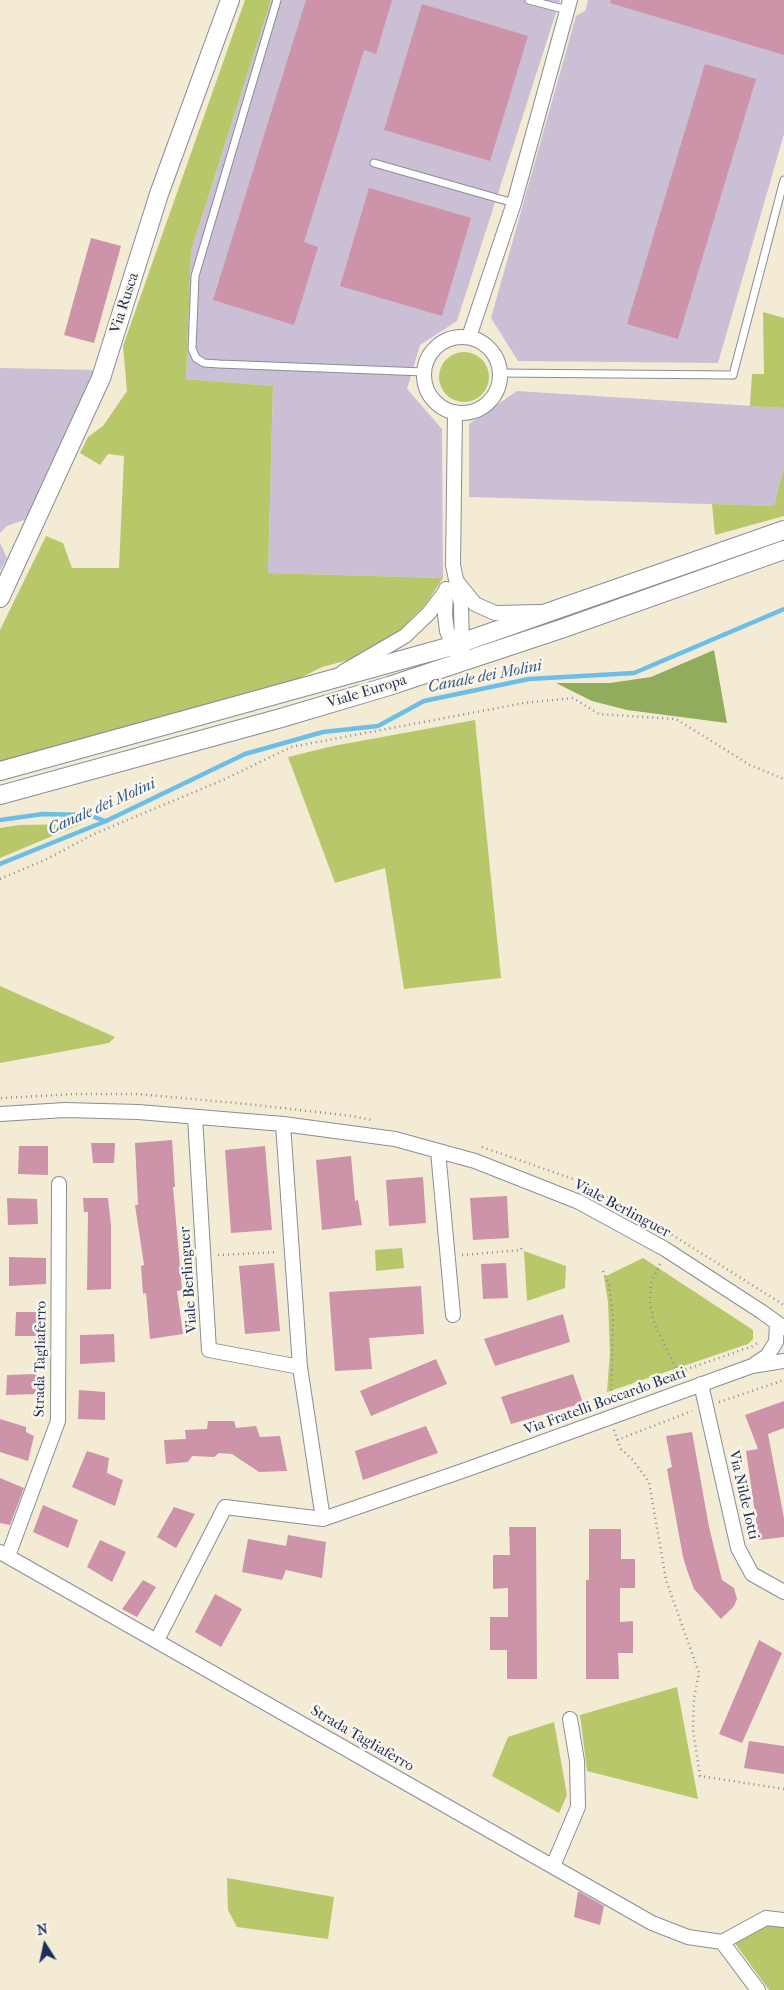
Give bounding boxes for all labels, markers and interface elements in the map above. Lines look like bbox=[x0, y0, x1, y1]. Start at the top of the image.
street label: Via Rusca bbox=[107, 270, 143, 336]
water label: Canale dei Molini bbox=[426, 657, 544, 697]
street label: Viale Europa bbox=[325, 671, 409, 713]
water label: Canale dei Molini bbox=[45, 775, 159, 839]
street label: Viale Berlinguer bbox=[571, 1176, 673, 1242]
street label: Viale Berlinguer bbox=[176, 1226, 202, 1334]
street label: Strada Tagliaferro bbox=[31, 1301, 51, 1417]
street label: Via Fratelli Boccardo Beati bbox=[522, 1364, 688, 1440]
street label: Via Nilde Iotti bbox=[724, 1449, 762, 1541]
street label: Strada Tagliaferro bbox=[307, 1702, 417, 1776]
north arrow bbox=[20, 1920, 70, 1970]
text: N bbox=[36, 1920, 49, 1939]

